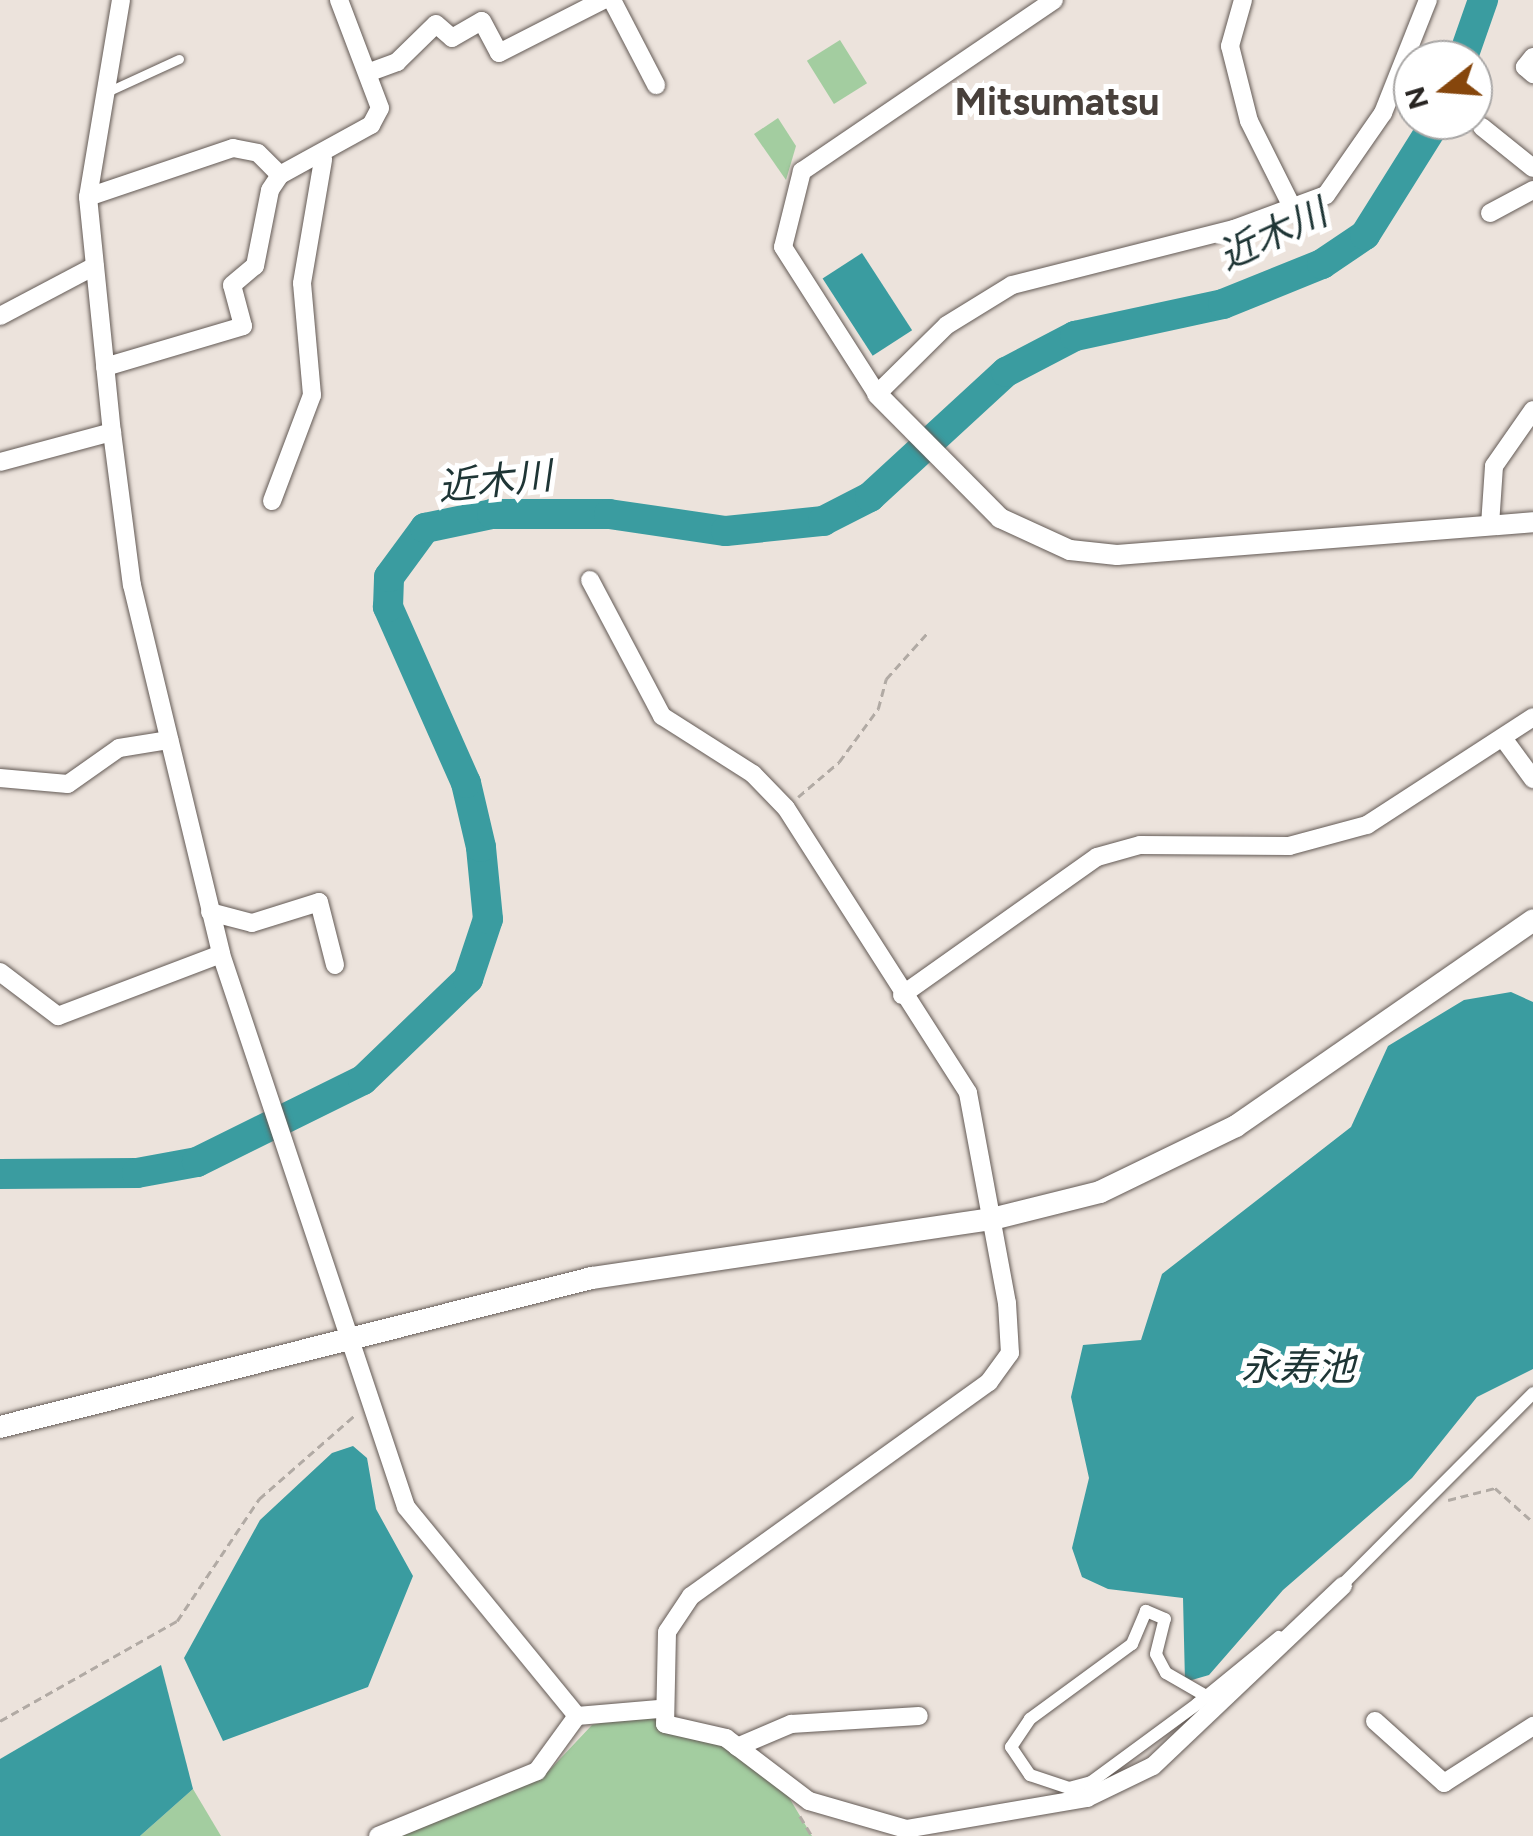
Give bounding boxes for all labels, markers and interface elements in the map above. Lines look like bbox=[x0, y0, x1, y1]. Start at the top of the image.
north arrow bbox=[1393, 40, 1493, 140]
district label: Mitsumatsu bbox=[954, 80, 1160, 126]
text: N bbox=[1397, 83, 1436, 114]
water label: 近木川 bbox=[1212, 190, 1334, 280]
water label: 近木川 bbox=[436, 453, 554, 511]
water label: 永寿池 bbox=[1241, 1345, 1355, 1391]

